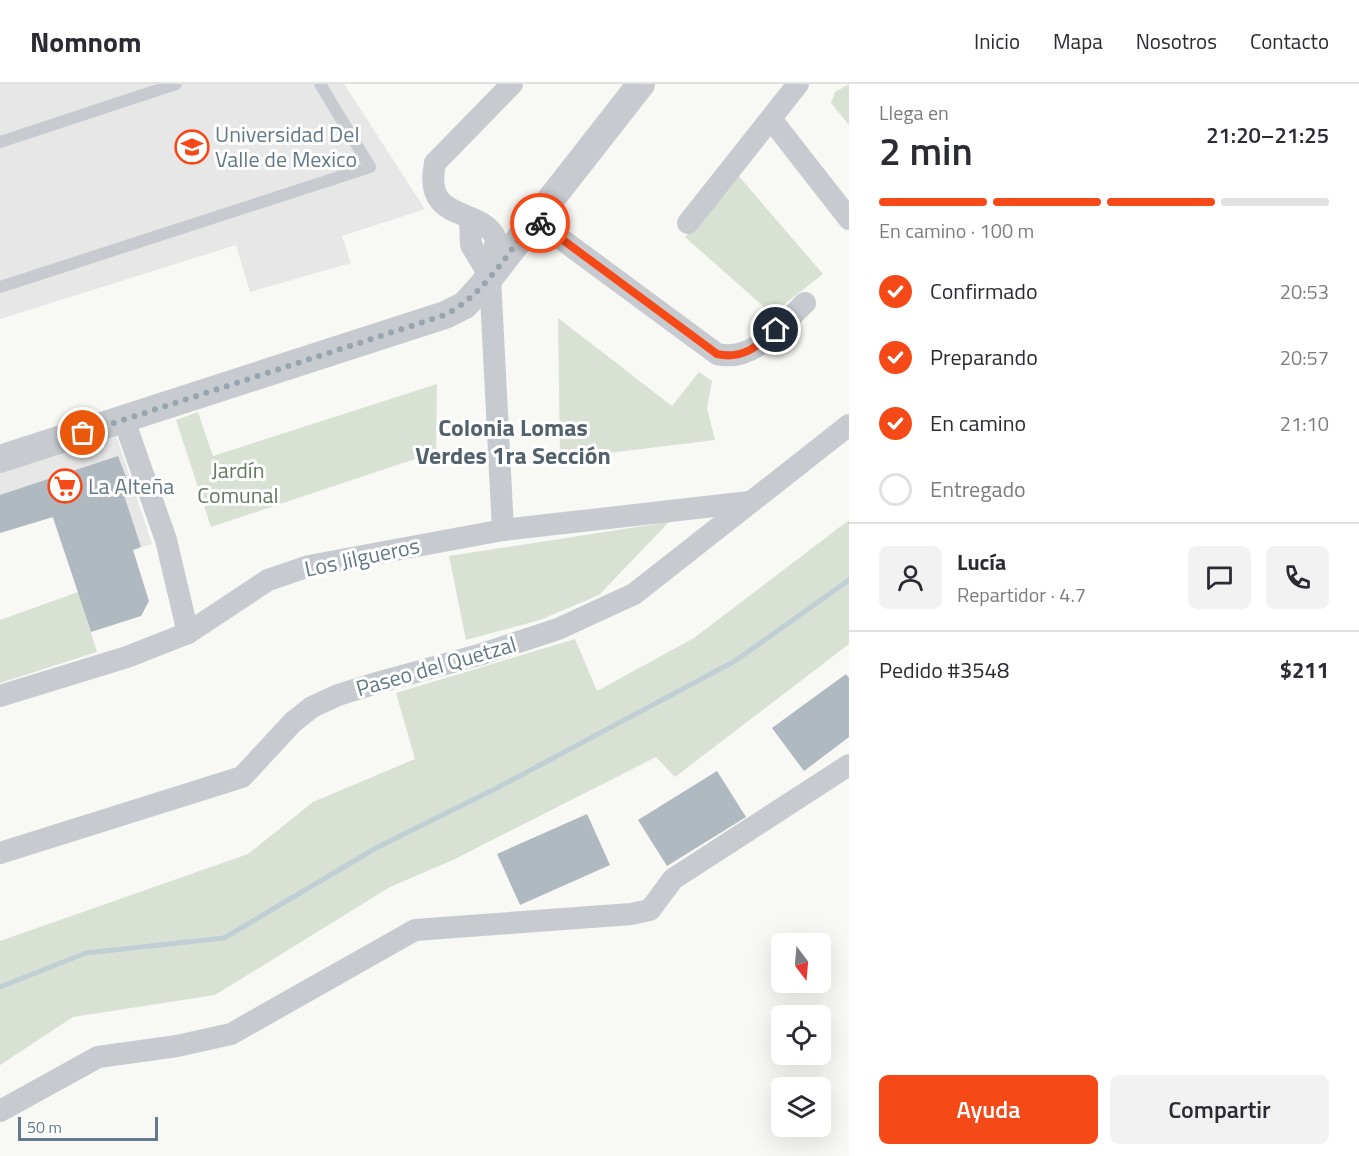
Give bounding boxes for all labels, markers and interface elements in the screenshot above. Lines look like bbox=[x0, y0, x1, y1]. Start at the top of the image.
text: Nomnom bbox=[30, 20, 142, 63]
text: Inicio bbox=[974, 25, 1020, 57]
text: Mapa bbox=[1053, 25, 1103, 57]
text: Nosotros bbox=[1136, 25, 1217, 57]
text: Contacto bbox=[1250, 25, 1329, 57]
text: Llega en bbox=[879, 97, 949, 128]
place label: Universidad Del Valle de Mexico bbox=[215, 117, 359, 176]
text: 21:20–21:25 bbox=[1206, 118, 1329, 152]
text: 2 min bbox=[879, 121, 973, 180]
school or university icon: Universidad Del Valle de Mexico bbox=[174, 129, 210, 165]
courier bbox=[510, 193, 570, 253]
icon: bike bbox=[524, 207, 557, 240]
text: En camino · 100 m bbox=[879, 215, 1034, 246]
text: Confirmado bbox=[930, 274, 1038, 308]
icon: check bbox=[879, 275, 912, 308]
text: 20:53 bbox=[1280, 276, 1329, 307]
pin bbox=[750, 304, 801, 355]
icon: home bbox=[759, 313, 792, 346]
text: Preparando bbox=[930, 340, 1038, 374]
icon: check bbox=[879, 341, 912, 374]
text: 20:57 bbox=[1280, 342, 1329, 373]
text: En camino bbox=[930, 406, 1026, 440]
pin bbox=[57, 407, 108, 458]
icon: check bbox=[879, 407, 912, 440]
text: 21:10 bbox=[1280, 408, 1329, 439]
district label: Colonia Lomas Verdes 1ra Sección bbox=[415, 409, 611, 473]
icon: bag bbox=[66, 416, 99, 449]
park label: Jardín Comunal bbox=[197, 453, 279, 512]
supermarket icon: La Alteña bbox=[47, 468, 83, 504]
place label: La Alteña bbox=[88, 469, 174, 503]
text: Entregado bbox=[930, 472, 1026, 506]
street label: Los Jilgueros bbox=[301, 528, 423, 586]
text: Lucía bbox=[957, 545, 1006, 579]
button: person bbox=[879, 546, 942, 609]
button: chat bbox=[1188, 546, 1251, 609]
button: phone bbox=[1266, 546, 1329, 609]
text: Repartidor · 4.7 bbox=[957, 579, 1086, 610]
street label: Paseo del Quetzal bbox=[352, 627, 520, 705]
text: Pedido #3548 bbox=[879, 653, 1009, 687]
text: $211 bbox=[1280, 653, 1329, 687]
north arrow bbox=[771, 933, 831, 993]
map controls bbox=[771, 933, 831, 1137]
button: locate bbox=[771, 1005, 831, 1065]
button: Ayuda bbox=[879, 1075, 1098, 1144]
button: Compartir bbox=[1110, 1075, 1329, 1144]
button: layers bbox=[771, 1077, 831, 1137]
scale bar bbox=[18, 1114, 158, 1142]
text: 50 m bbox=[27, 1115, 62, 1139]

